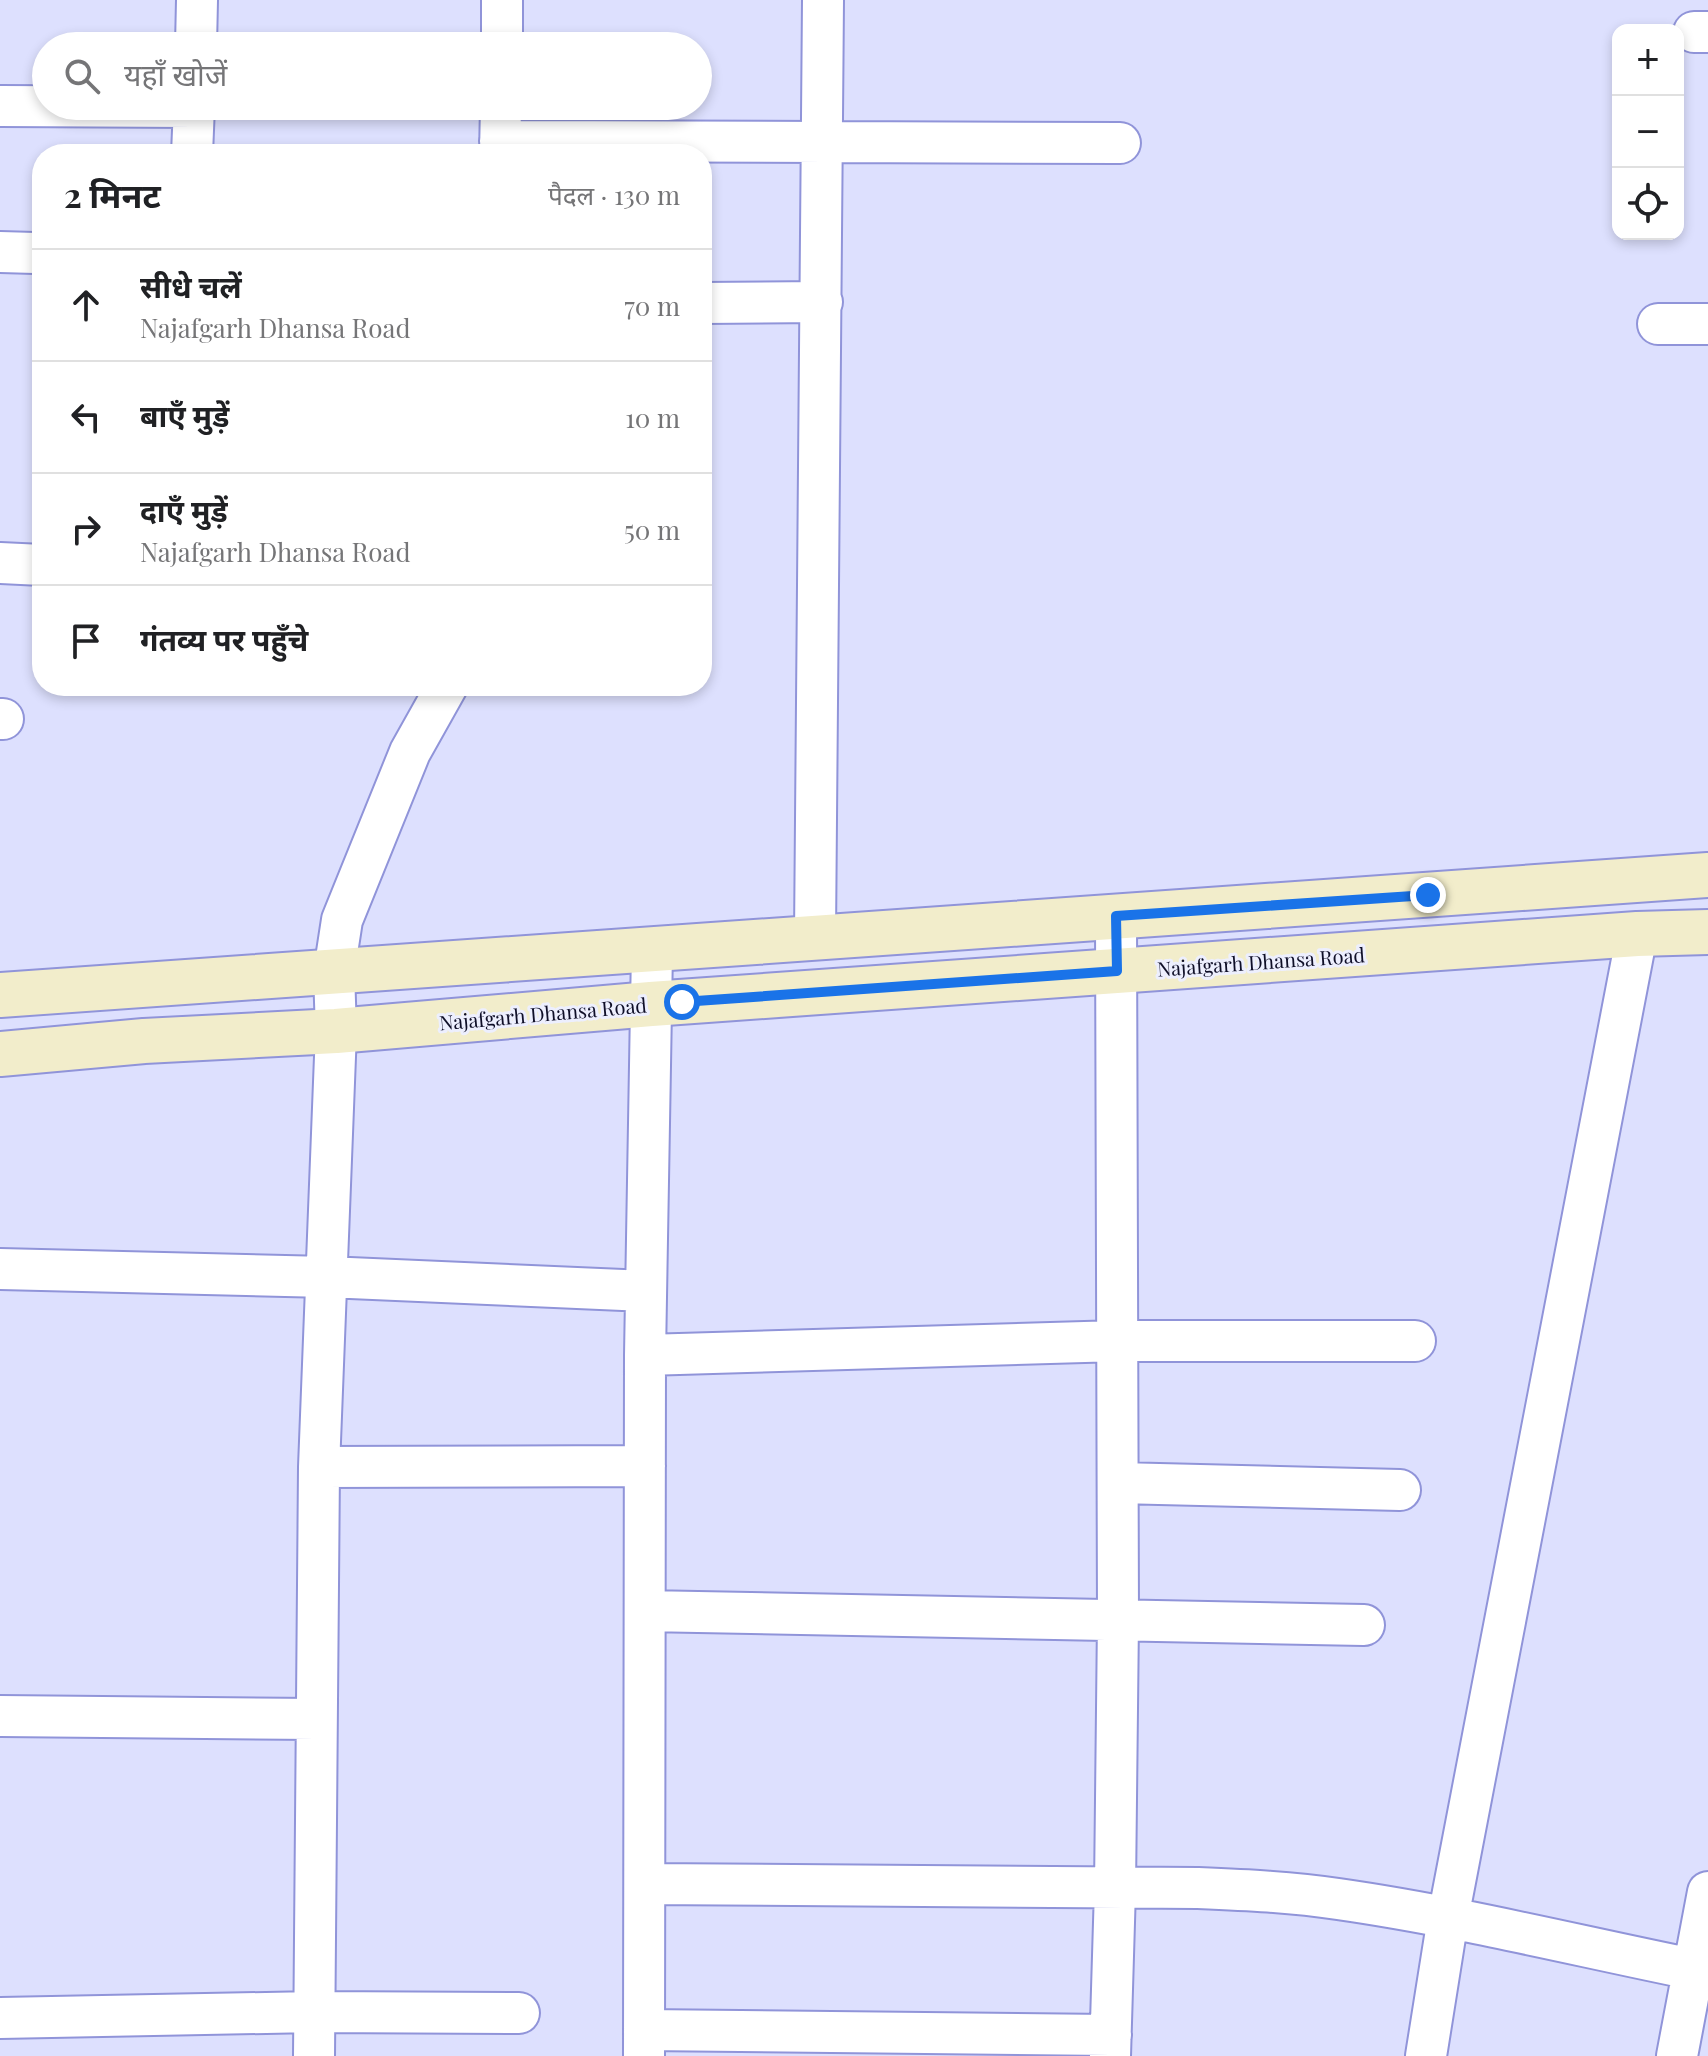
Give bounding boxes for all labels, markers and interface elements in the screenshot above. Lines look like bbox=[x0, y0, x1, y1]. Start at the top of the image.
map controls bbox=[1612, 24, 1684, 240]
button: + bbox=[1612, 24, 1684, 96]
search box bbox=[32, 32, 712, 120]
icon: search bbox=[60, 54, 104, 98]
text: यहाँ खोजें bbox=[124, 54, 227, 94]
button: − bbox=[1612, 96, 1684, 168]
button: locate bbox=[1612, 168, 1684, 240]
text: 2 मिनट bbox=[64, 171, 161, 217]
text: पैदल · 130 m bbox=[548, 177, 680, 212]
text: सीधे चलें bbox=[140, 266, 242, 306]
icon: ahead bbox=[64, 283, 108, 327]
text: 70 m bbox=[624, 288, 680, 323]
text: Najafgarh Dhansa Road bbox=[140, 310, 411, 345]
icon: left bbox=[64, 395, 108, 439]
text: बाएँ मुड़ें bbox=[140, 395, 229, 435]
text: 10 m bbox=[625, 400, 680, 435]
text: दाएँ मुड़ें bbox=[140, 490, 228, 530]
icon: right bbox=[64, 507, 108, 551]
text: 50 m bbox=[624, 512, 680, 547]
text: Najafgarh Dhansa Road bbox=[140, 534, 411, 569]
icon: arrive bbox=[64, 619, 108, 663]
text: गंतव्य पर पहुँचे bbox=[140, 619, 308, 659]
route end bbox=[1410, 877, 1446, 913]
street label: Najafgarh Dhansa Road bbox=[1156, 940, 1366, 982]
route start bbox=[664, 984, 700, 1020]
street label: Najafgarh Dhansa Road bbox=[438, 990, 648, 1036]

